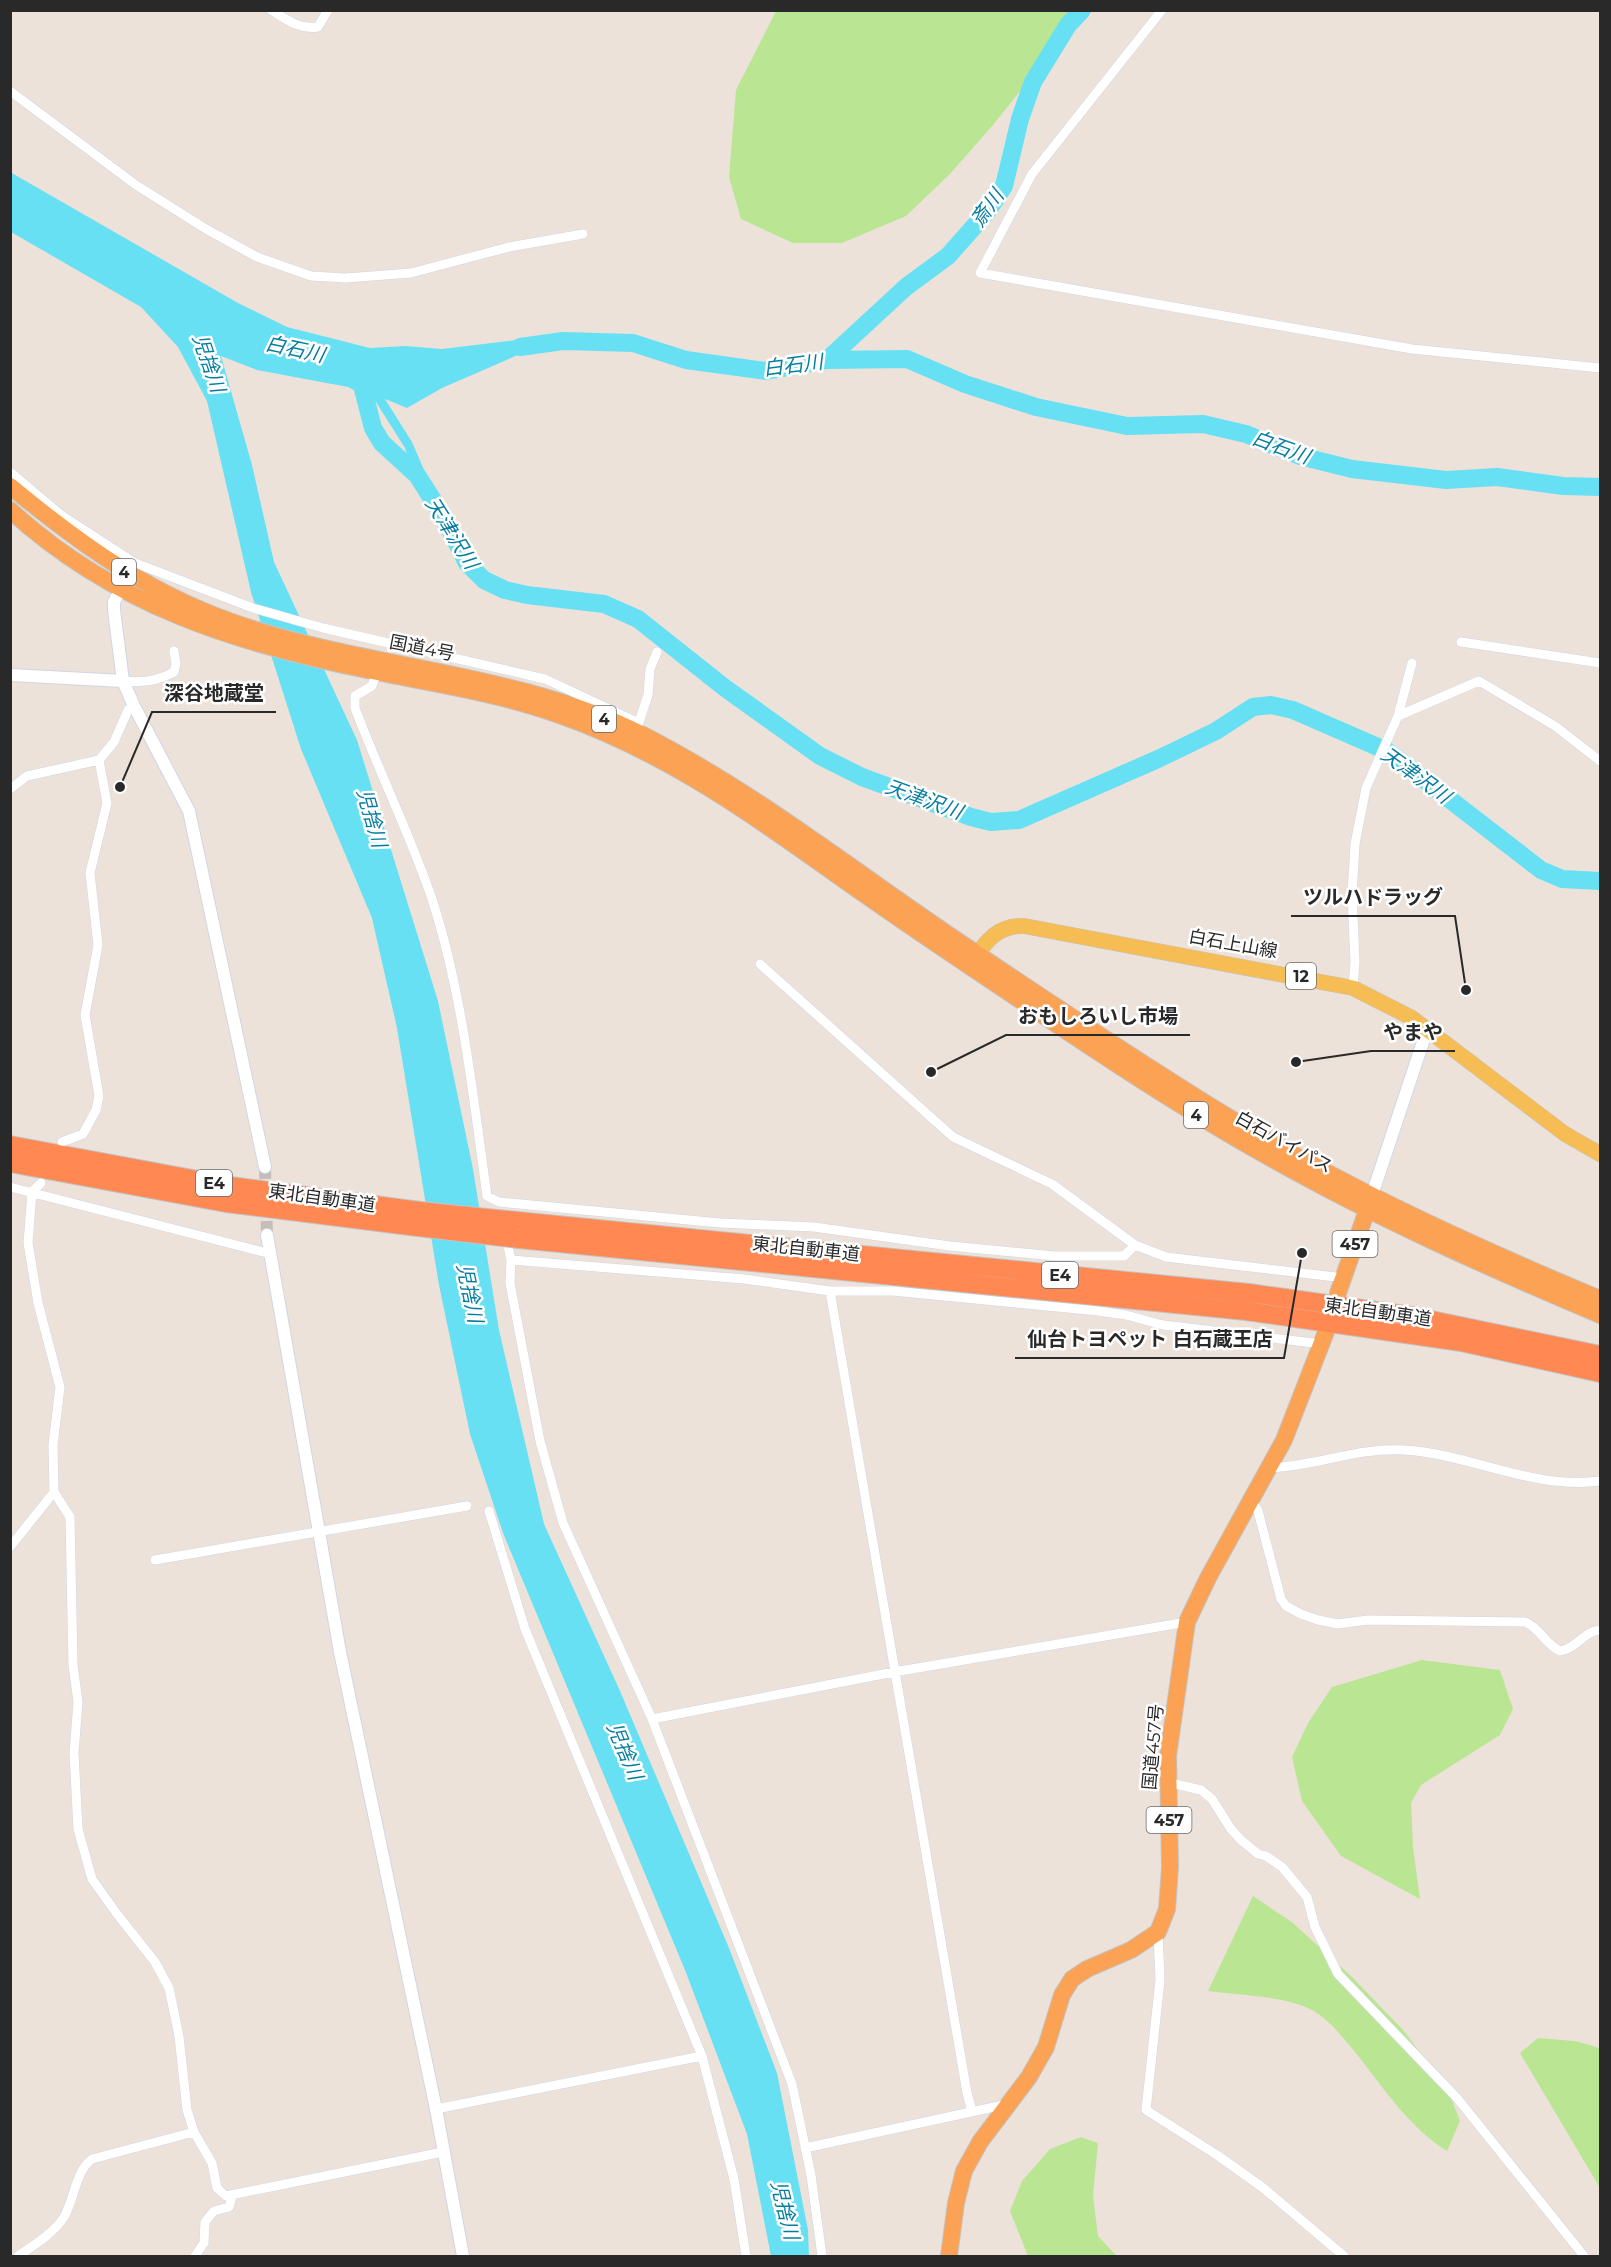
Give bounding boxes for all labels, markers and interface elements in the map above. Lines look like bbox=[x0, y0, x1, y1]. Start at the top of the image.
water label: 斎川 bbox=[966, 183, 1010, 231]
water label: 児捨川 bbox=[188, 331, 231, 397]
water label: 白石川 bbox=[263, 331, 329, 367]
water label: 白石川 bbox=[762, 349, 826, 381]
water label: 白石川 bbox=[1249, 425, 1315, 469]
water label: 天津沢川 bbox=[421, 493, 484, 575]
road number: 4 bbox=[112, 559, 136, 585]
street label: 国道4号 bbox=[388, 631, 456, 665]
callout: 深谷地蔵堂 bbox=[152, 674, 276, 712]
text: 深谷地蔵堂 bbox=[164, 681, 264, 705]
road number: 4 bbox=[592, 706, 616, 732]
water label: 天津沢川 bbox=[1377, 742, 1457, 809]
water label: 天津沢川 bbox=[882, 774, 968, 825]
water label: 児捨川 bbox=[352, 786, 392, 852]
callout: ツルハドラッグ bbox=[1291, 878, 1455, 916]
text: ツルハドラッグ bbox=[1303, 885, 1443, 909]
street label: 白石上山線 bbox=[1187, 925, 1279, 963]
road number: 12 bbox=[1286, 963, 1316, 989]
callout: おもしろいし市場 bbox=[1006, 997, 1190, 1035]
text: おもしろいし市場 bbox=[1018, 1004, 1178, 1028]
callout: やまや bbox=[1371, 1013, 1455, 1051]
text: やまや bbox=[1383, 1020, 1443, 1044]
road number: 4 bbox=[1184, 1102, 1208, 1128]
street label: 白石バイパス bbox=[1232, 1106, 1336, 1178]
road number: E4 bbox=[196, 1170, 232, 1196]
street label: 東北自動車道 bbox=[267, 1180, 377, 1216]
road number: 457 bbox=[1332, 1231, 1378, 1257]
street label: 東北自動車道 bbox=[751, 1232, 861, 1266]
water label: 児捨川 bbox=[452, 1261, 488, 1327]
road number: E4 bbox=[1042, 1262, 1078, 1288]
street label: 東北自動車道 bbox=[1323, 1294, 1433, 1330]
callout: 仙台トヨペット 白石蔵王店 bbox=[1015, 1320, 1284, 1358]
text: 仙台トヨペット 白石蔵王店 bbox=[1027, 1327, 1273, 1351]
street label: 国道457号 bbox=[1138, 1703, 1168, 1791]
water label: 児捨川 bbox=[602, 1719, 649, 1785]
road number: 457 bbox=[1146, 1807, 1192, 1833]
water label: 児捨川 bbox=[766, 2178, 804, 2244]

